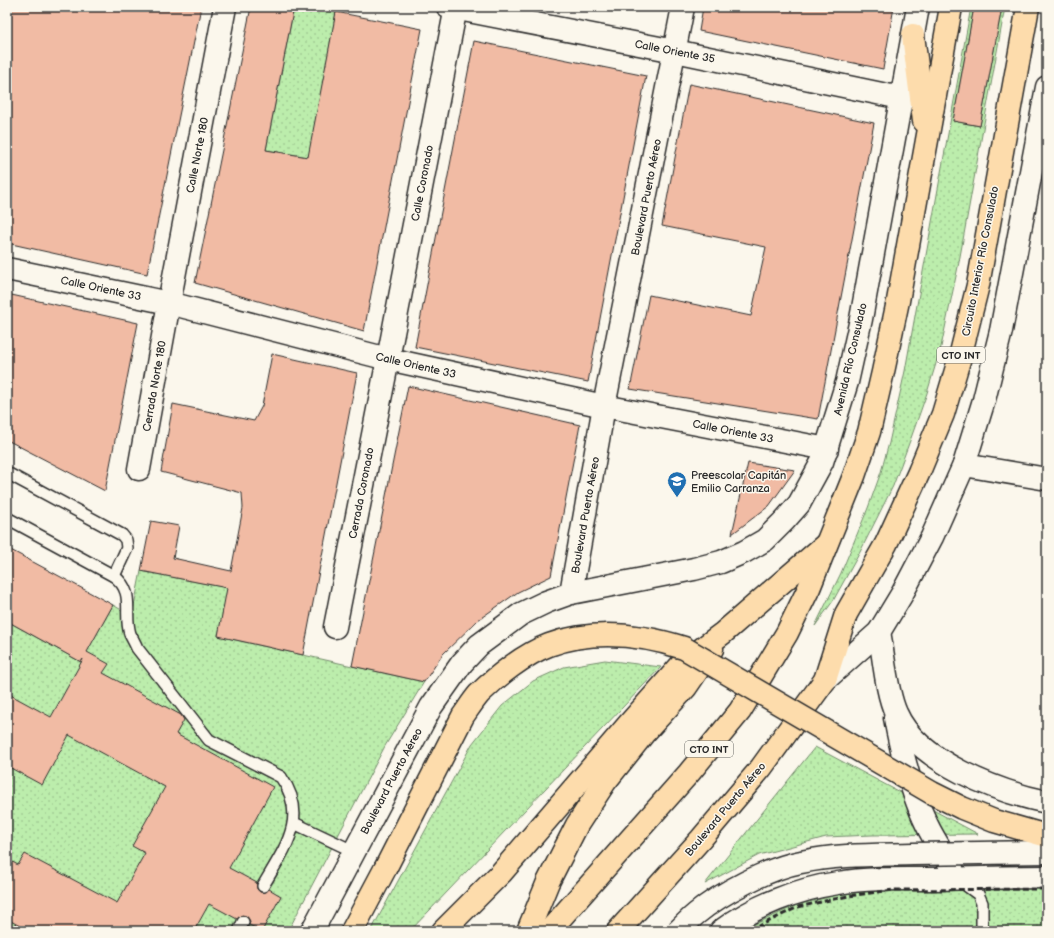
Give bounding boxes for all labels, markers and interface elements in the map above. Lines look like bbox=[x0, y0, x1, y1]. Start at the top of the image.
street label: Calle Oriente 35 bbox=[634, 37, 716, 66]
street label: Calle Norte 180 bbox=[184, 116, 211, 194]
street label: Boulevard Puerto Aéreo bbox=[629, 138, 664, 257]
street label: Calle Coronado bbox=[409, 144, 436, 222]
street label: Circuito Interior Río Consulado bbox=[960, 185, 1001, 337]
street label: Calle Oriente 33 bbox=[59, 274, 143, 303]
street label: Avenida Río Consulado bbox=[831, 302, 870, 417]
street label: Cerrada Norte 180 bbox=[140, 339, 169, 433]
road number: CTO INT bbox=[937, 347, 985, 363]
street label: Calle Oriente 33 bbox=[374, 350, 458, 381]
street label: Calle Oriente 33 bbox=[691, 417, 775, 446]
street label: Cerrada Coronado bbox=[346, 446, 377, 540]
street label: Boulevard Puerto Aéreo bbox=[569, 456, 602, 575]
place label: Preescolar Capitán Emilio Carranza bbox=[691, 469, 786, 495]
school or university icon: Preescolar Capitán Emilio Carranza bbox=[666, 470, 688, 498]
street label: Boulevard Puerto Aéreo bbox=[358, 726, 425, 837]
road number: CTO INT bbox=[685, 741, 733, 757]
street label: Boulevard Puerto Aéreo bbox=[682, 760, 768, 859]

